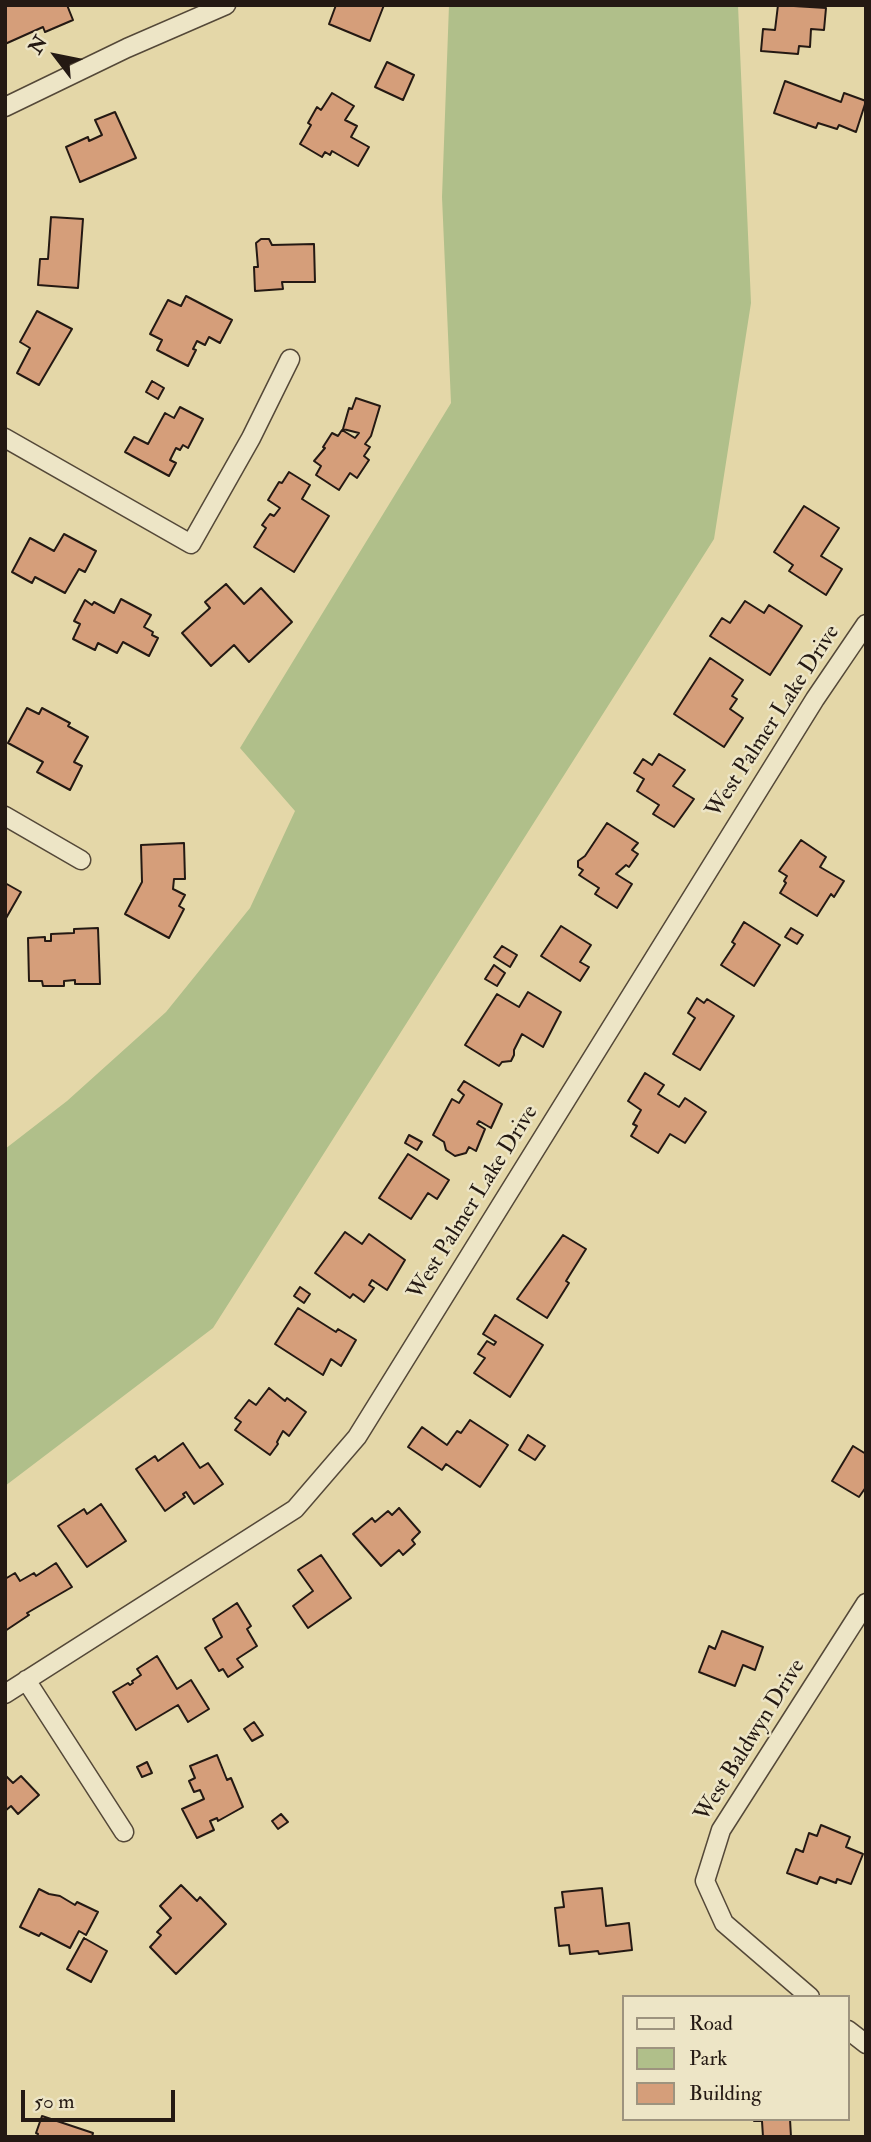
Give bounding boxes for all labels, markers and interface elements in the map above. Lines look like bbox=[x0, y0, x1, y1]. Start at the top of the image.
north arrow bbox=[21, 21, 91, 91]
text: N bbox=[24, 31, 53, 58]
street label: West Palmer Lake Drive bbox=[701, 621, 847, 823]
street label: West Palmer Lake Drive bbox=[403, 1101, 545, 1305]
street label: West Baldwyn Drive bbox=[690, 1655, 812, 1827]
legend bbox=[622, 1995, 850, 2121]
text: Road bbox=[689, 2010, 733, 2037]
text: Park bbox=[689, 2045, 727, 2072]
scale bar bbox=[24, 2076, 178, 2120]
text: Building bbox=[689, 2080, 762, 2107]
text: 50 m bbox=[34, 2088, 75, 2115]

